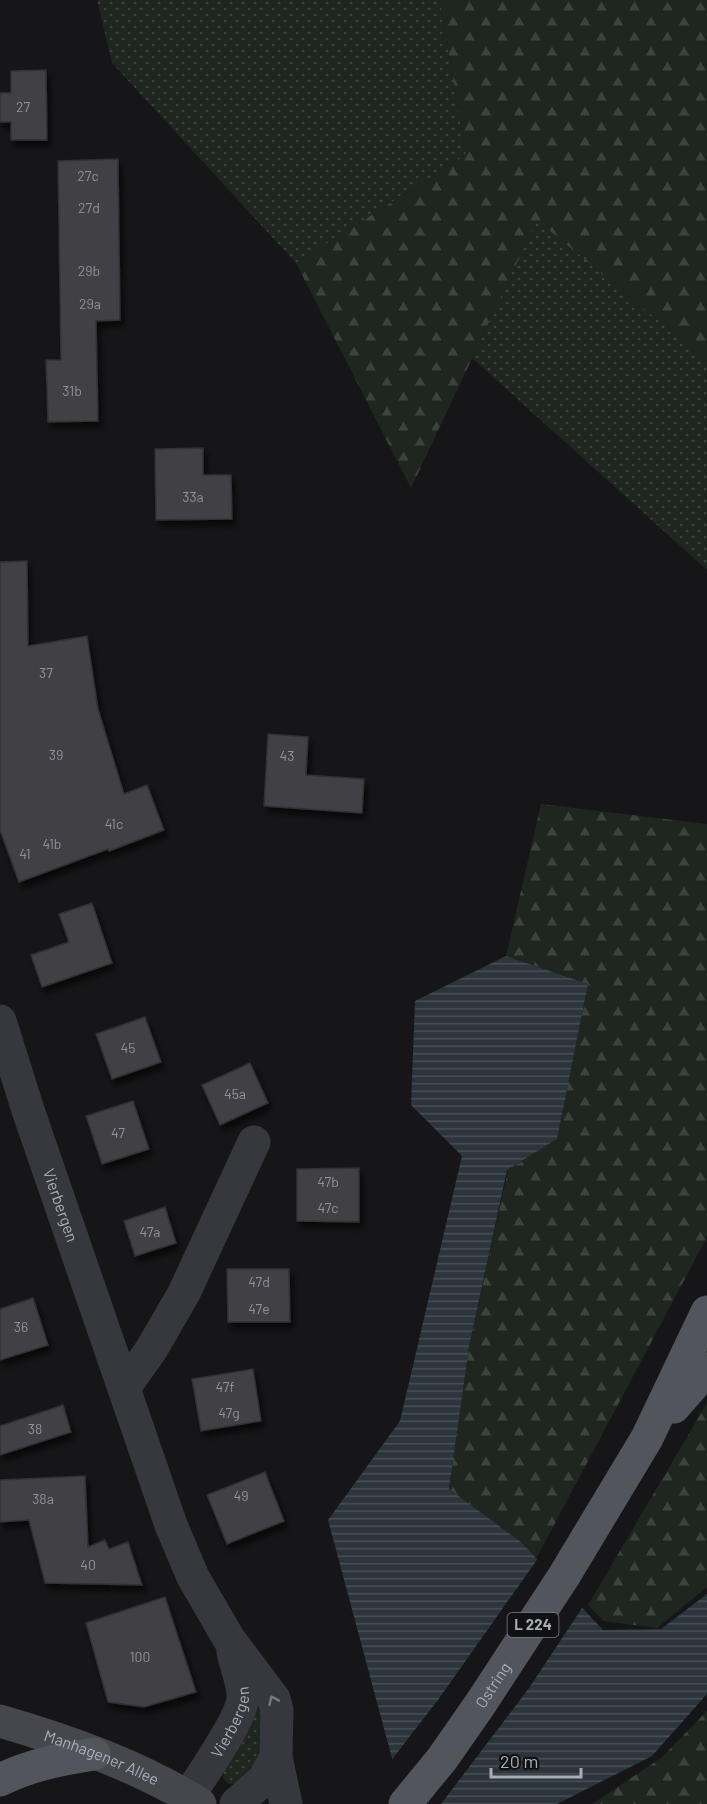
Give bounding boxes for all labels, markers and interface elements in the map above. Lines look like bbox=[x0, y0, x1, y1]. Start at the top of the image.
house number: 27 bbox=[16, 98, 30, 115]
house number: 27c bbox=[77, 167, 99, 184]
house number: 27d bbox=[78, 199, 100, 216]
house number: 29b bbox=[78, 262, 100, 279]
house number: 29a bbox=[79, 295, 101, 312]
house number: 31b bbox=[62, 382, 82, 399]
house number: 33a bbox=[182, 488, 204, 505]
house number: 37 bbox=[39, 664, 53, 681]
house number: 39 bbox=[49, 746, 63, 763]
house number: 43 bbox=[280, 747, 294, 764]
house number: 41c bbox=[105, 815, 123, 832]
house number: 41b bbox=[43, 835, 61, 852]
house number: 41 bbox=[19, 845, 31, 862]
house number: 45 bbox=[121, 1039, 135, 1056]
house number: 45a bbox=[224, 1085, 246, 1102]
house number: 47 bbox=[111, 1124, 125, 1141]
street label: Vierbergen bbox=[40, 1166, 83, 1244]
house number: 47b bbox=[317, 1173, 339, 1190]
house number: 47c bbox=[317, 1199, 339, 1216]
house number: 47a bbox=[139, 1223, 161, 1240]
house number: 47d bbox=[248, 1273, 270, 1290]
house number: 47e bbox=[248, 1300, 270, 1317]
house number: 36 bbox=[14, 1318, 28, 1335]
house number: 47f bbox=[216, 1378, 234, 1395]
house number: 47g bbox=[218, 1404, 240, 1421]
house number: 38 bbox=[28, 1420, 42, 1437]
house number: 49 bbox=[233, 1487, 249, 1504]
house number: 38a bbox=[32, 1490, 54, 1507]
house number: 40 bbox=[80, 1556, 96, 1573]
road number: L 224 bbox=[508, 1613, 558, 1637]
house number: 100 bbox=[130, 1648, 150, 1665]
street label: Ostring bbox=[471, 1658, 514, 1711]
street label: Vierbergen bbox=[206, 1686, 252, 1761]
one-way arrow bbox=[268, 1695, 280, 1706]
street label: Manhagener Allee bbox=[42, 1725, 163, 1789]
scale bar bbox=[491, 1741, 581, 1779]
text: 20 m bbox=[500, 1750, 538, 1772]

